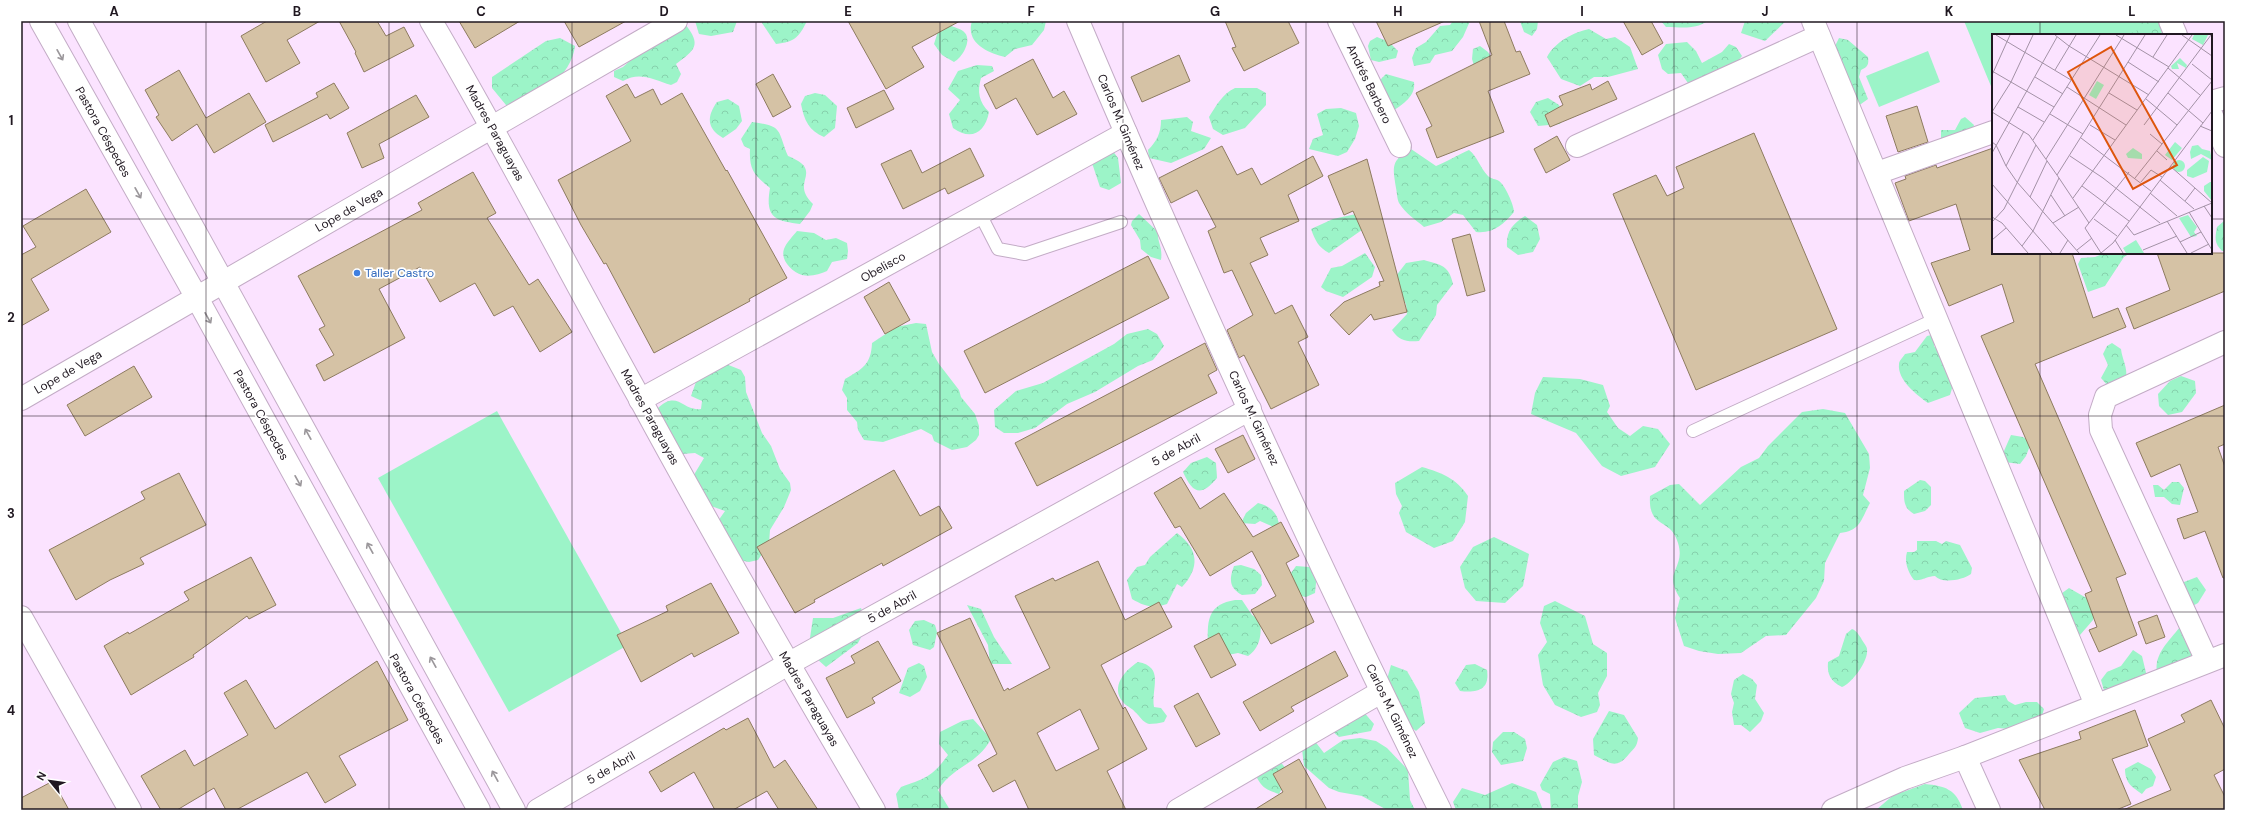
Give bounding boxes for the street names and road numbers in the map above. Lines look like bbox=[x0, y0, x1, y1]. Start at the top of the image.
street label: Andrés Barbero bbox=[1343, 42, 1395, 126]
street label: Carlos M. Giménez bbox=[1094, 71, 1148, 173]
street label: Madres Paraguayas bbox=[462, 82, 528, 184]
street label: Pastora Céspedes bbox=[72, 84, 134, 180]
street label: Lope de Vega bbox=[312, 184, 386, 236]
street label: Obelisco bbox=[858, 248, 908, 286]
street label: Lope de Vega bbox=[31, 346, 105, 398]
street label: Madres Paraguayas bbox=[617, 366, 683, 468]
street label: Pastora Céspedes bbox=[230, 367, 292, 463]
street label: Carlos M. Giménez bbox=[1225, 368, 1283, 468]
street label: 5 de Abril bbox=[1149, 430, 1203, 470]
street label: 5 de Abril bbox=[865, 587, 919, 627]
street label: Madres Paraguayas bbox=[775, 649, 843, 749]
street label: Pastora Céspedes bbox=[386, 651, 448, 747]
street label: Carlos M. Giménez bbox=[1362, 661, 1422, 761]
street label: 5 de Abril bbox=[584, 748, 638, 788]

